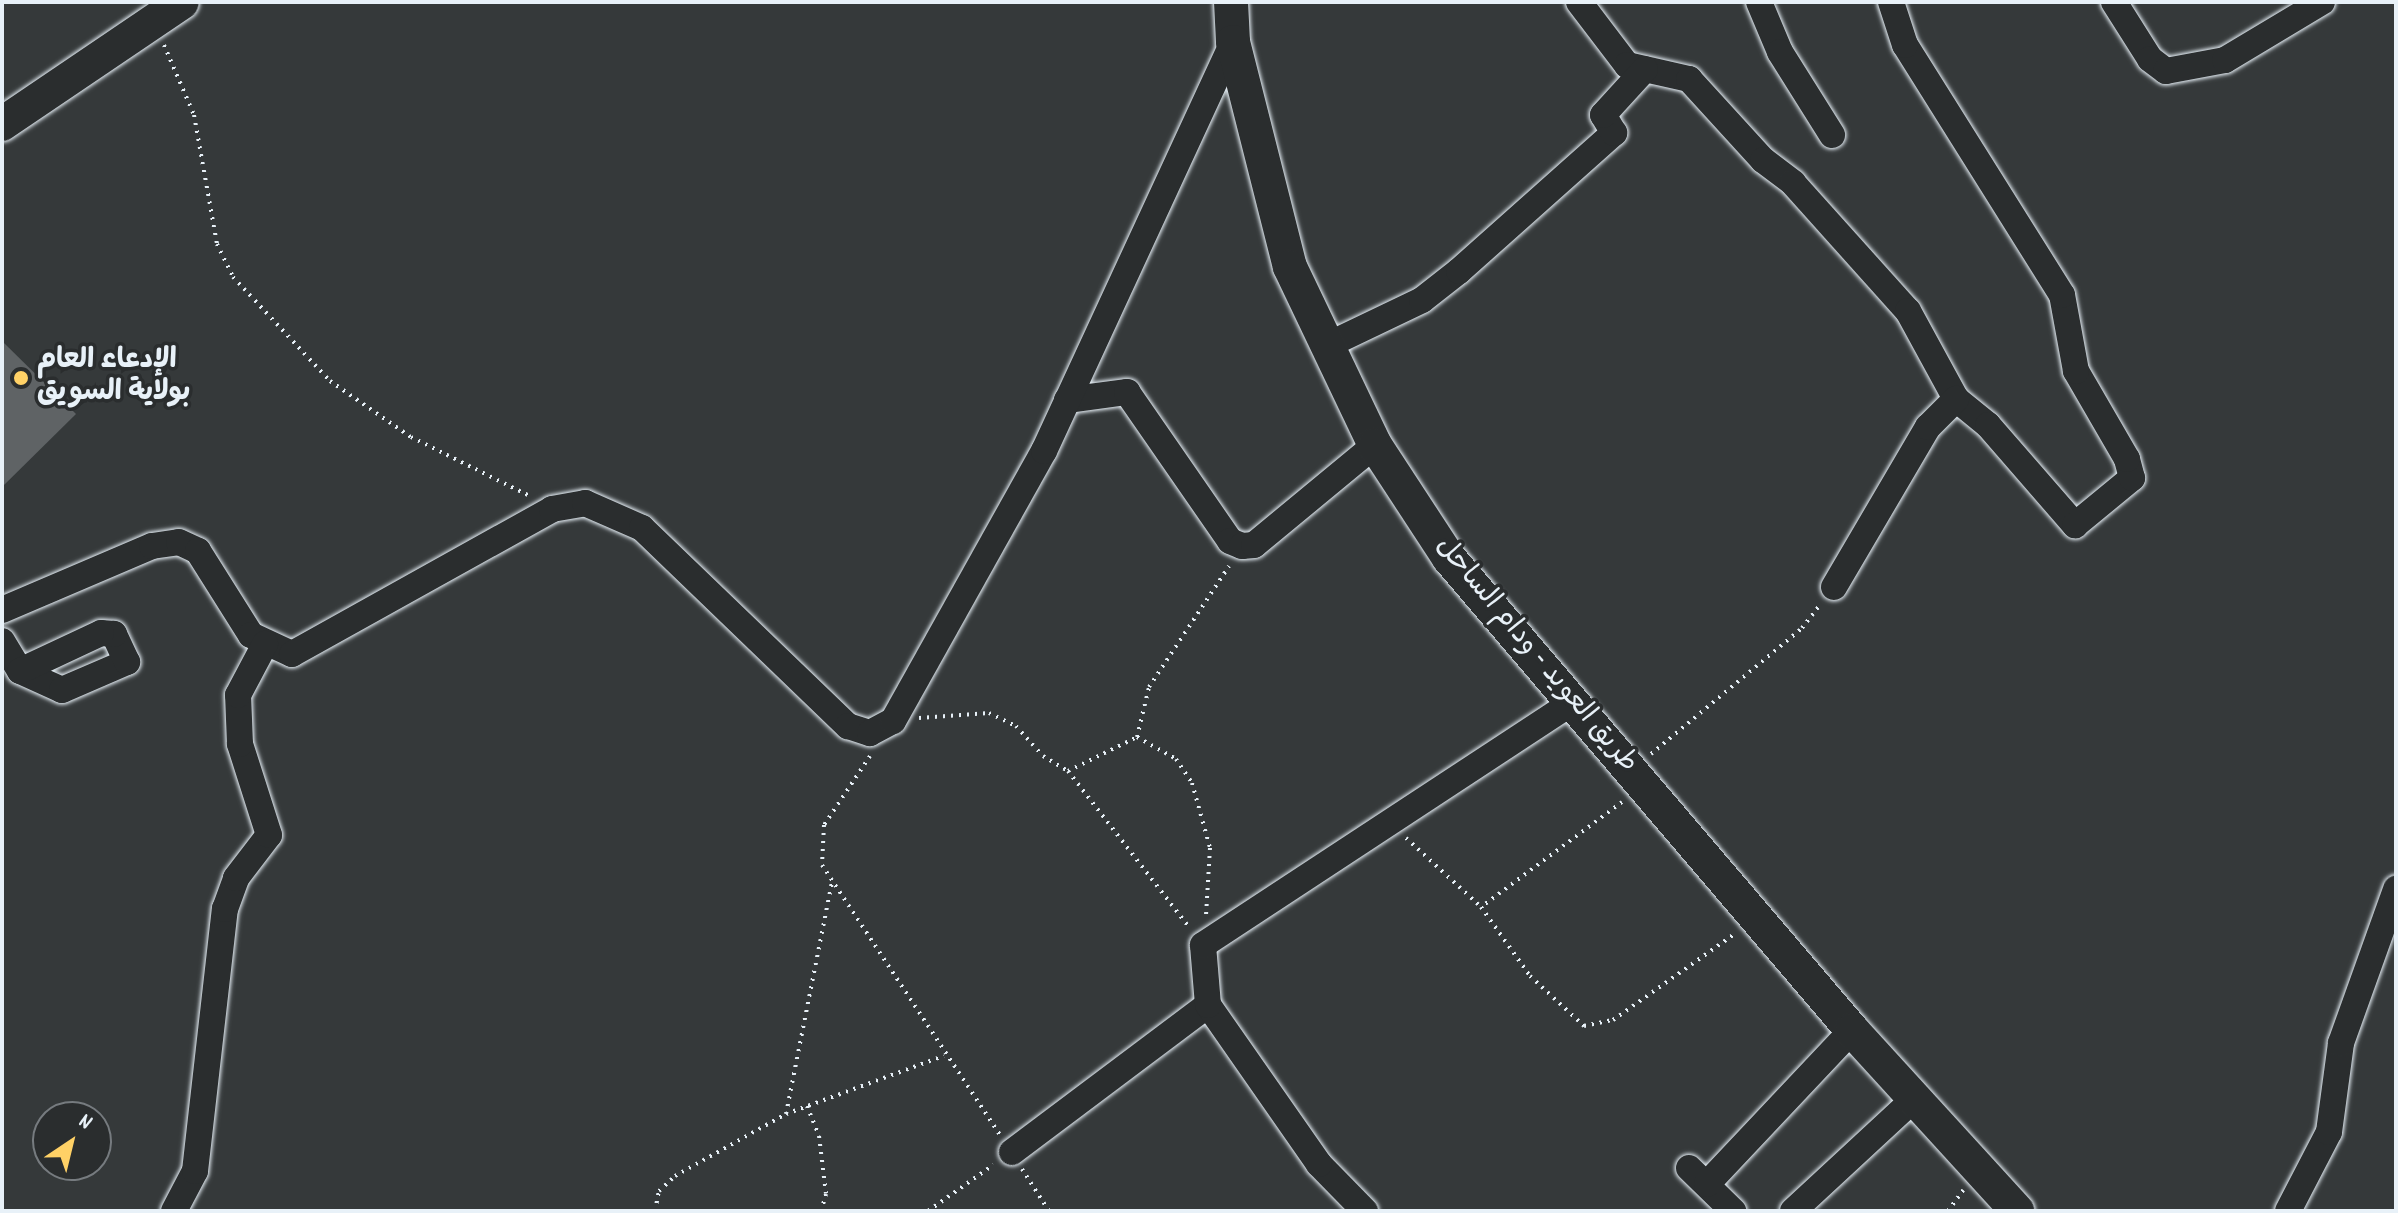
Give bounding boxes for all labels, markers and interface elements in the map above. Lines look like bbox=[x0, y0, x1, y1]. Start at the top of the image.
place label: الإدعاء العام بولاية السويق bbox=[37, 345, 190, 411]
marker: الإدعاء العام بولاية السويق bbox=[12, 369, 30, 387]
street label: طريق العويد - ودام الساحل bbox=[1426, 531, 1644, 781]
north arrow bbox=[32, 1101, 112, 1181]
text: N bbox=[72, 1107, 98, 1138]

